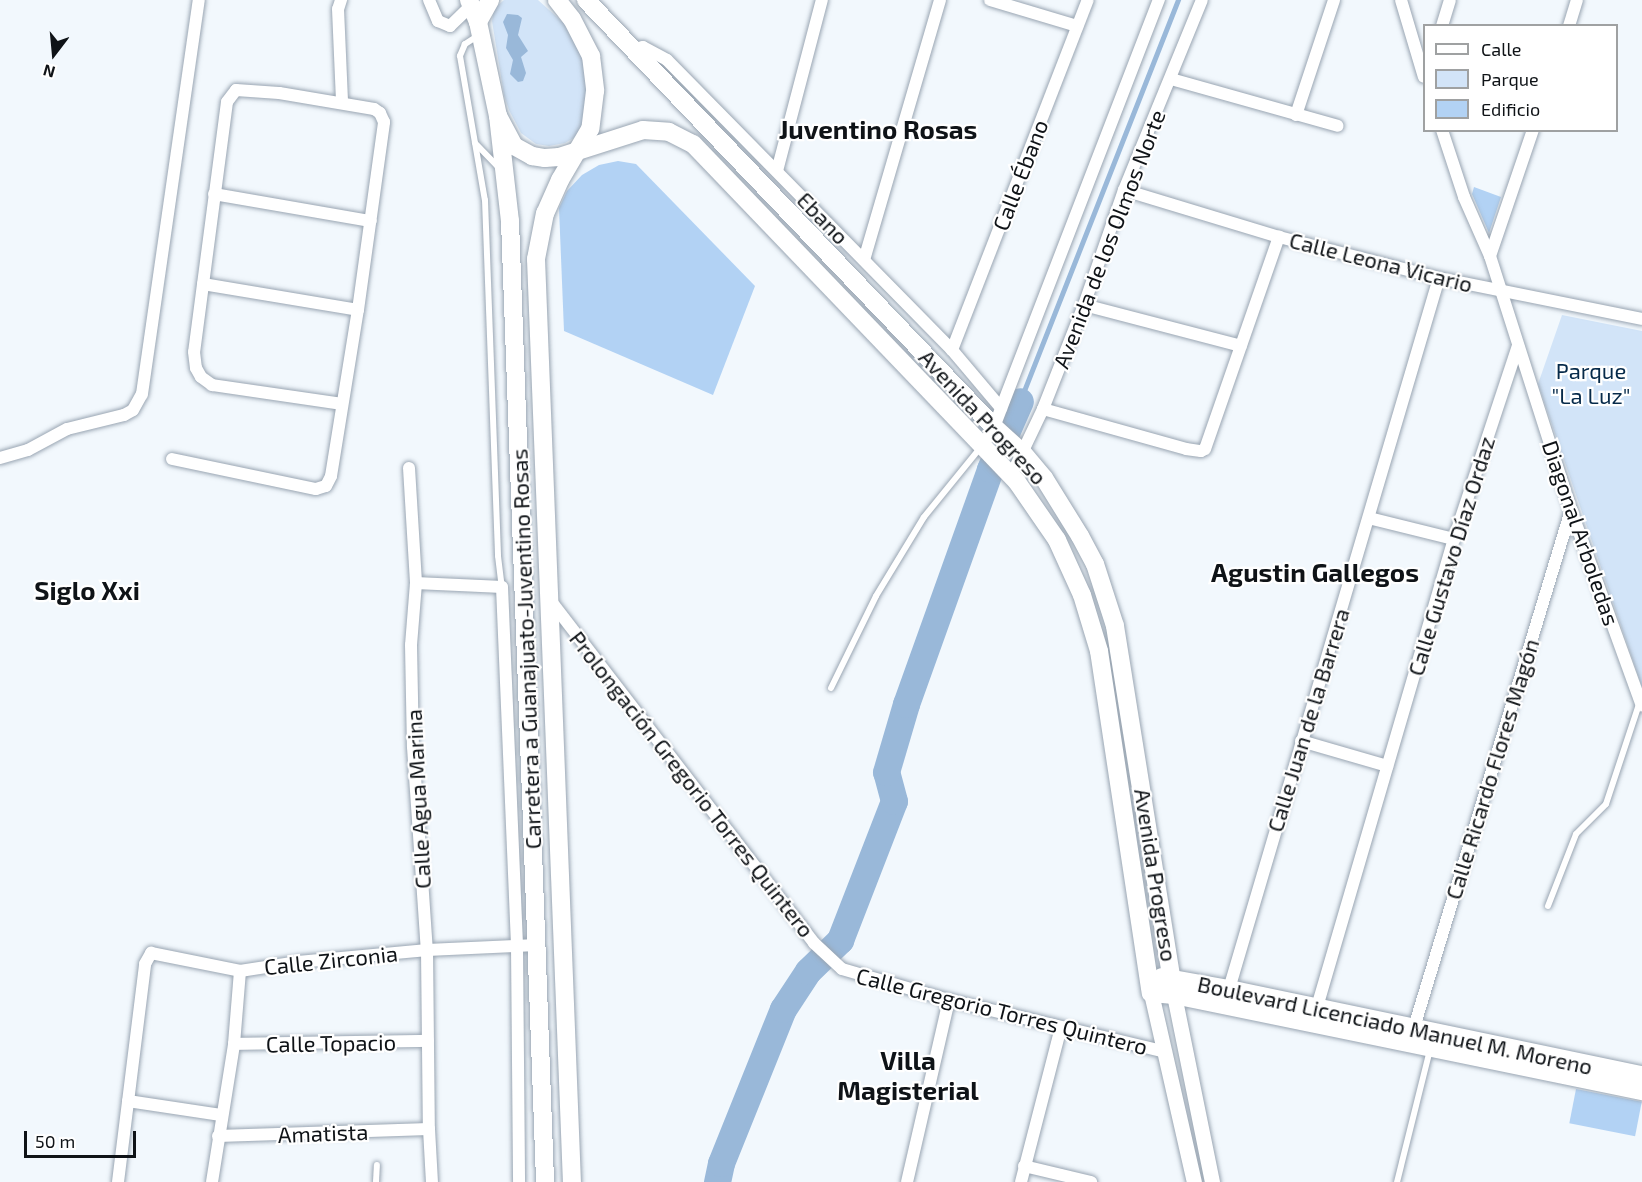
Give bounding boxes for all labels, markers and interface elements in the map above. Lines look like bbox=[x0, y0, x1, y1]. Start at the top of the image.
north arrow bbox=[24, 24, 84, 84]
legend bbox=[1423, 24, 1618, 132]
text: Calle bbox=[1481, 38, 1522, 60]
text: N bbox=[41, 61, 57, 83]
text: Parque bbox=[1481, 68, 1539, 90]
text: Edificio bbox=[1481, 98, 1540, 120]
street label: Avenida de los Olmos Norte bbox=[1047, 106, 1171, 372]
district label: Juventino Rosas bbox=[779, 113, 977, 145]
street label: Calle Ébano bbox=[987, 116, 1053, 234]
street label: Ebano bbox=[792, 186, 854, 250]
street label: Calle Leona Vicario bbox=[1286, 226, 1476, 298]
street label: Avenida Progreso bbox=[914, 344, 1052, 490]
park label: Parque "La Luz" bbox=[1552, 357, 1630, 408]
street label: Calle Gustavo Díaz Ordaz bbox=[1402, 433, 1500, 679]
street label: Diagonal Arboledas bbox=[1537, 437, 1625, 629]
street label: Carretera a Guanajuato-Juventino Rosas bbox=[506, 448, 546, 850]
district label: Agustin Gallegos bbox=[1211, 556, 1419, 588]
district label: Siglo Xxi bbox=[34, 574, 140, 606]
street label: Calle Juan de la Barrera bbox=[1261, 605, 1355, 835]
street label: Prolongación Gregorio Torres Quintero bbox=[564, 625, 820, 943]
street label: Calle Ricardo Flores Magón bbox=[1440, 636, 1544, 902]
street label: Calle Agua Marina bbox=[400, 708, 436, 890]
street label: Avenida Progreso bbox=[1129, 787, 1183, 963]
street label: Calle Zirconia bbox=[263, 940, 399, 980]
street label: Calle Gregorio Torres Quintero bbox=[853, 962, 1151, 1060]
street label: Boulevard Licenciado Manuel M. Moreno bbox=[1195, 970, 1595, 1080]
street label: Calle Topacio bbox=[265, 1029, 397, 1057]
district label: Villa Magisterial bbox=[837, 1044, 979, 1106]
street label: Amatista bbox=[277, 1118, 369, 1148]
scale bar bbox=[27, 1119, 140, 1157]
text: 50 m bbox=[35, 1130, 75, 1152]

